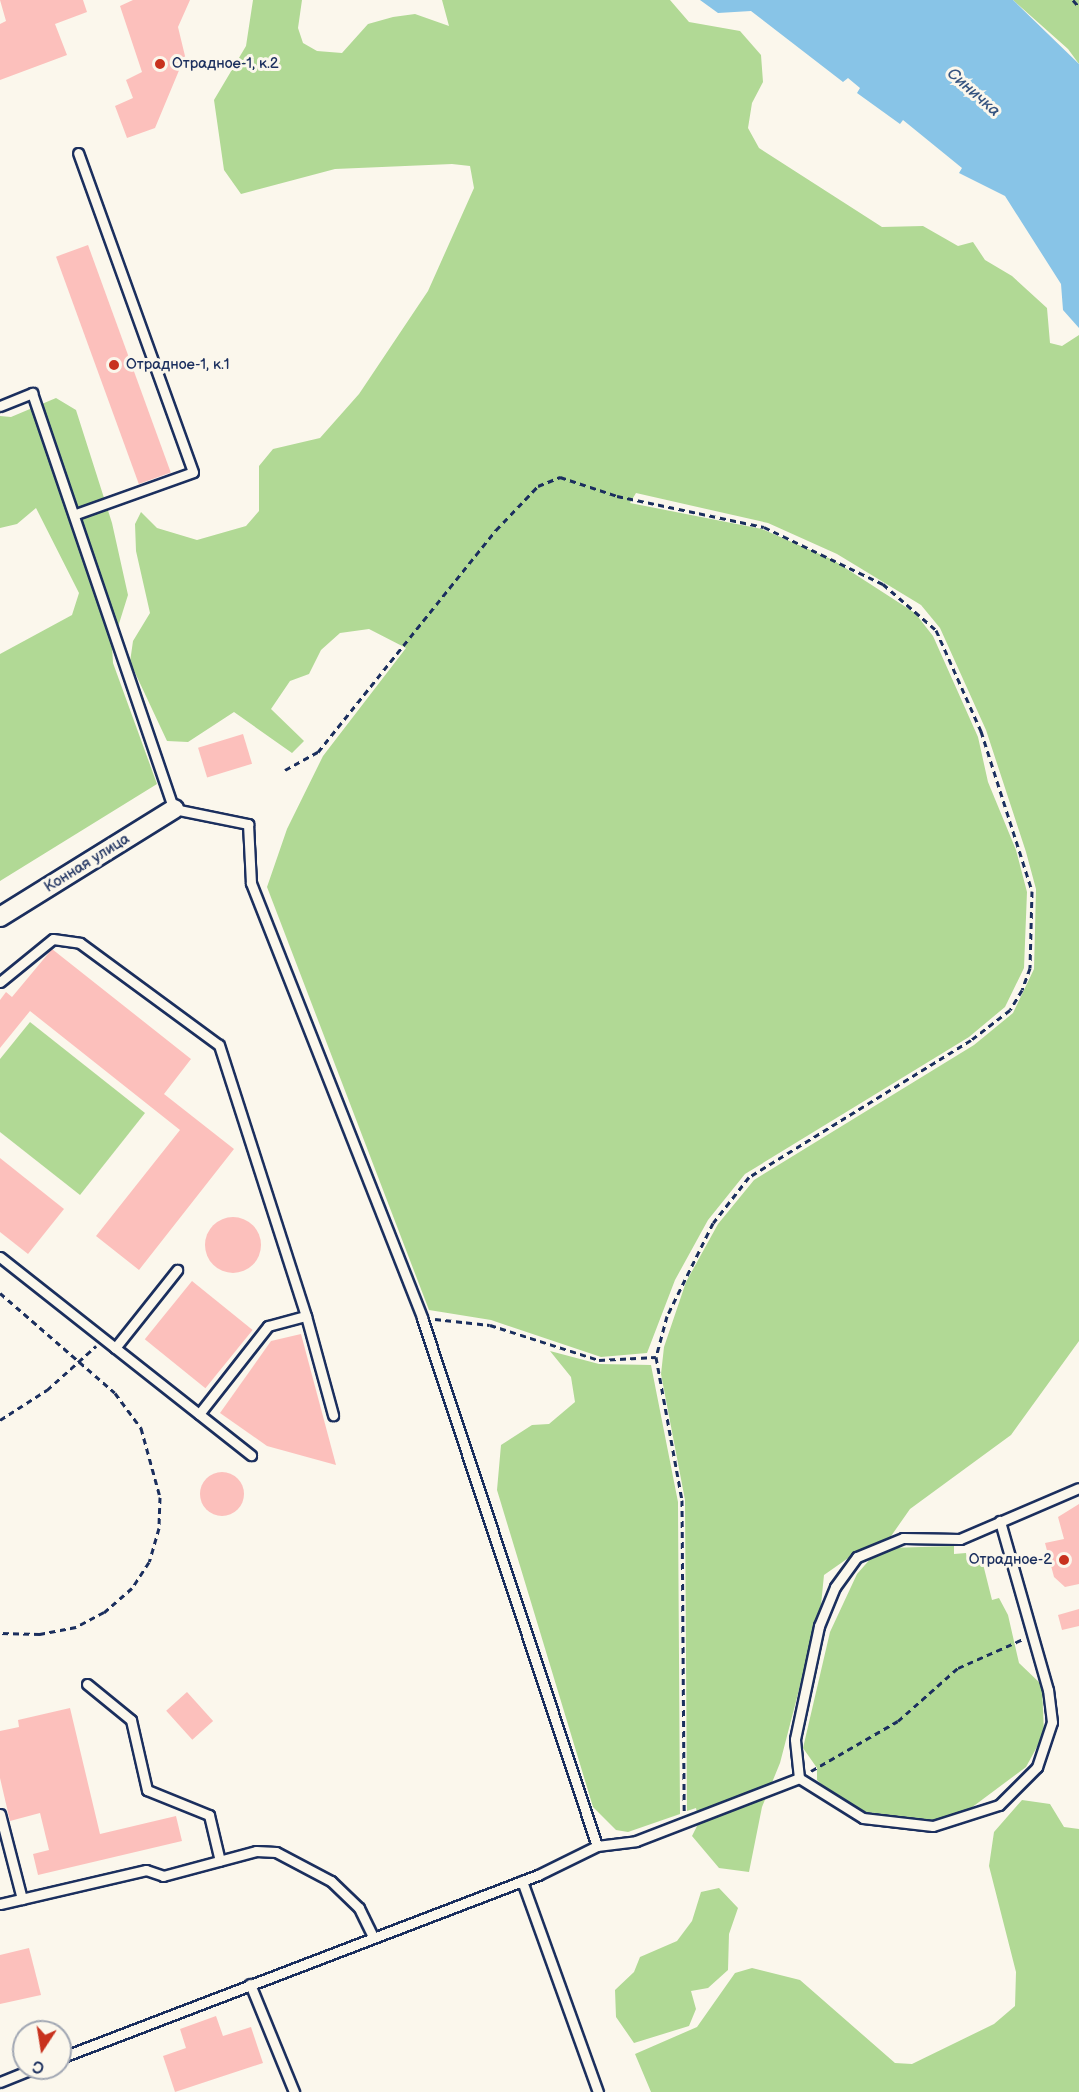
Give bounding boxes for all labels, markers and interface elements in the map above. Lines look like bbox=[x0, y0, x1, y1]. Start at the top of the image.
place label: Отрадное-1, к.2 bbox=[172, 55, 279, 73]
marker: Отрадное-1, к.2 bbox=[153, 57, 167, 71]
water label: Синичка bbox=[943, 65, 1003, 121]
place label: Отрадное-1, к.1 bbox=[126, 356, 230, 374]
marker: Отрадное-1, к.1 bbox=[107, 358, 121, 372]
street label: Конная улица bbox=[41, 830, 133, 896]
place label: Отрадное-2 bbox=[969, 1551, 1052, 1569]
marker: Отрадное-2 bbox=[1057, 1553, 1071, 1567]
north arrow bbox=[12, 2020, 72, 2080]
text: С bbox=[31, 2056, 46, 2077]

